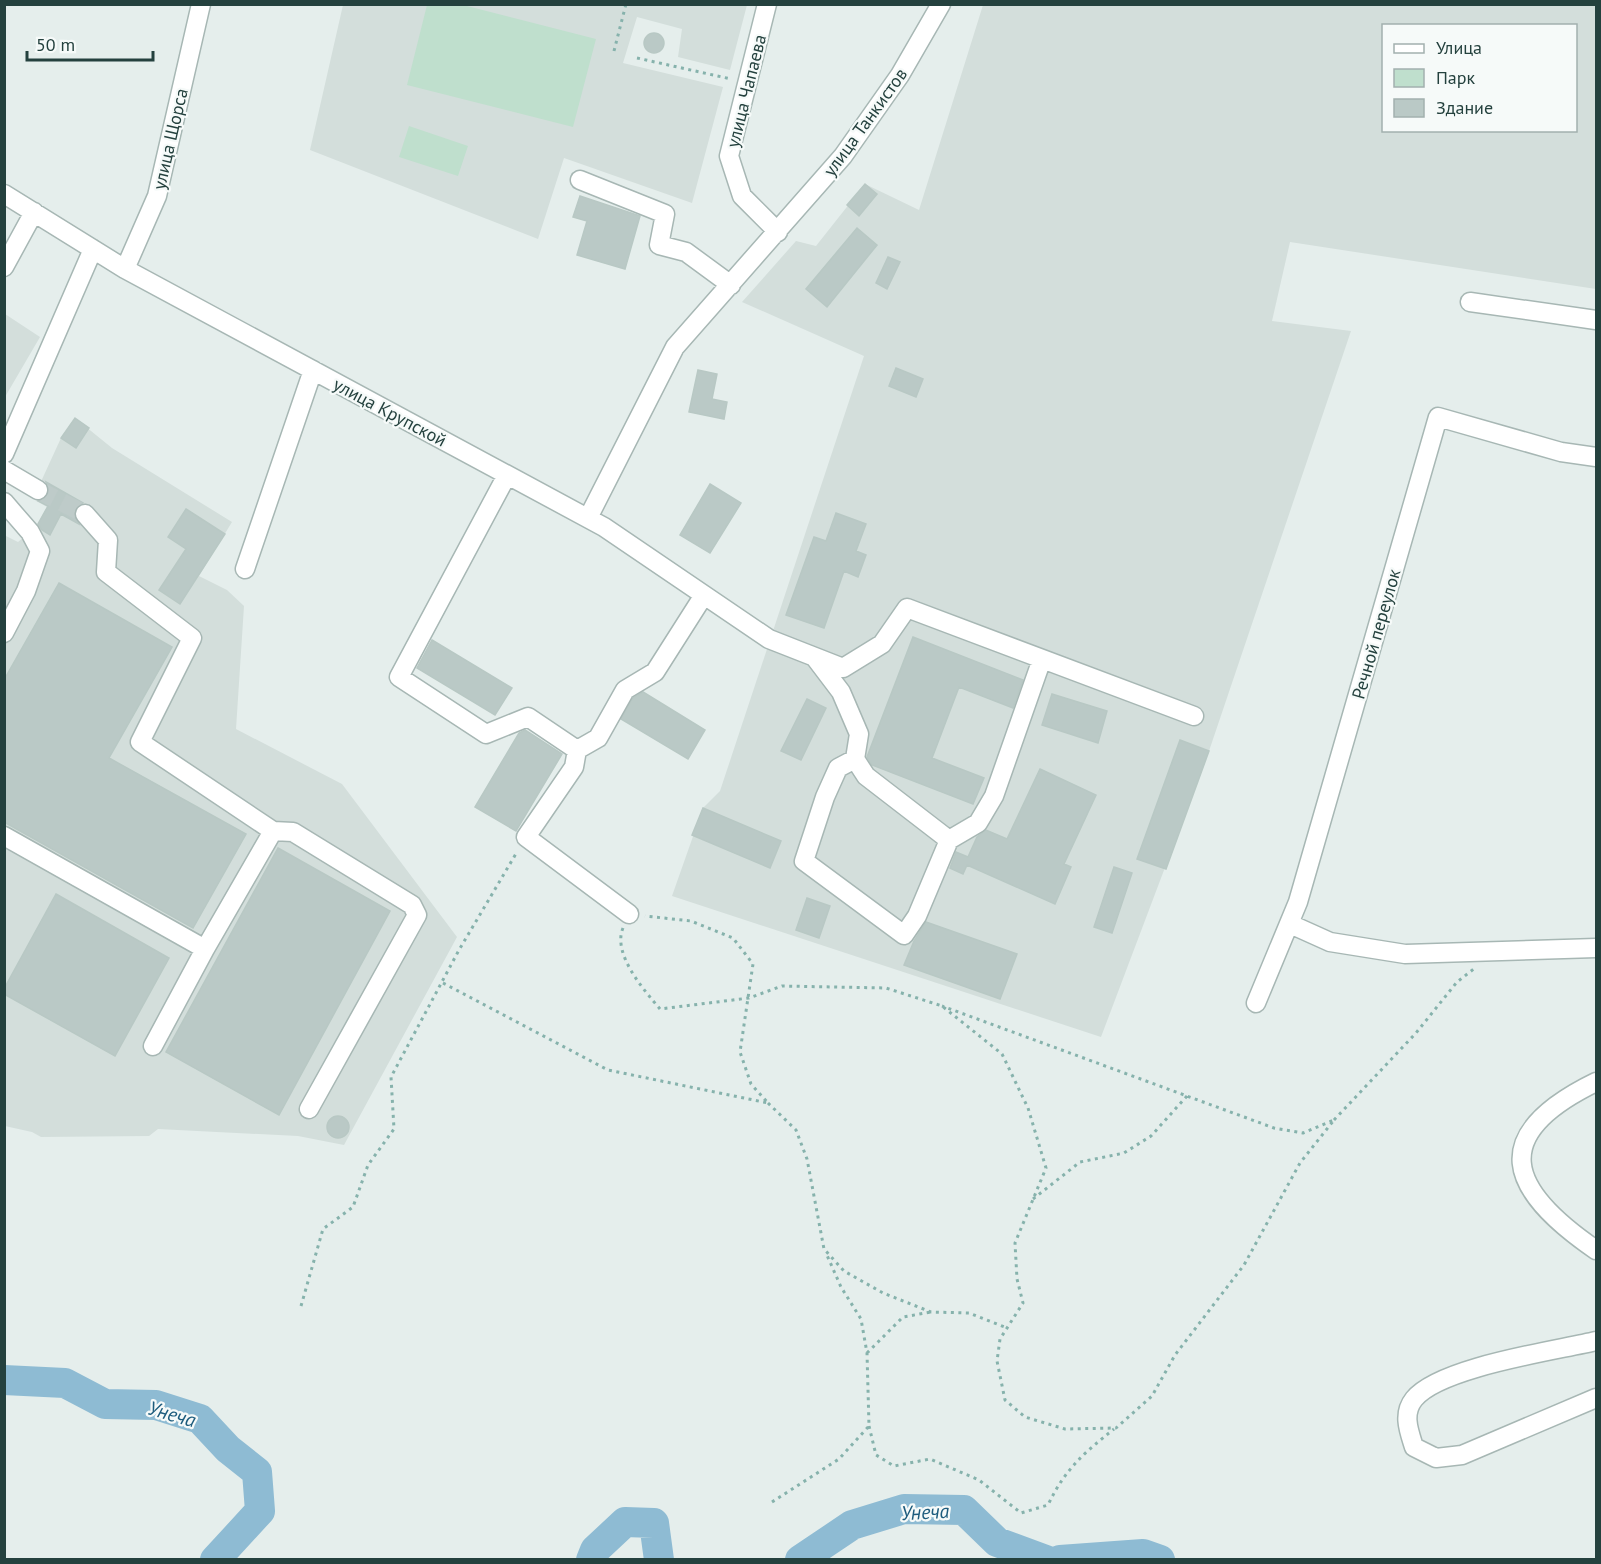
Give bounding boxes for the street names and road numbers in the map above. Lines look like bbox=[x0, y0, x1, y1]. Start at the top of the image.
street label: улица Чапаева bbox=[721, 32, 771, 150]
street label: улица Танкистов bbox=[818, 63, 912, 181]
street label: улица Щорса bbox=[147, 86, 193, 192]
street label: улица Крупской bbox=[329, 372, 451, 452]
street label: Речной переулок bbox=[1346, 566, 1406, 702]

